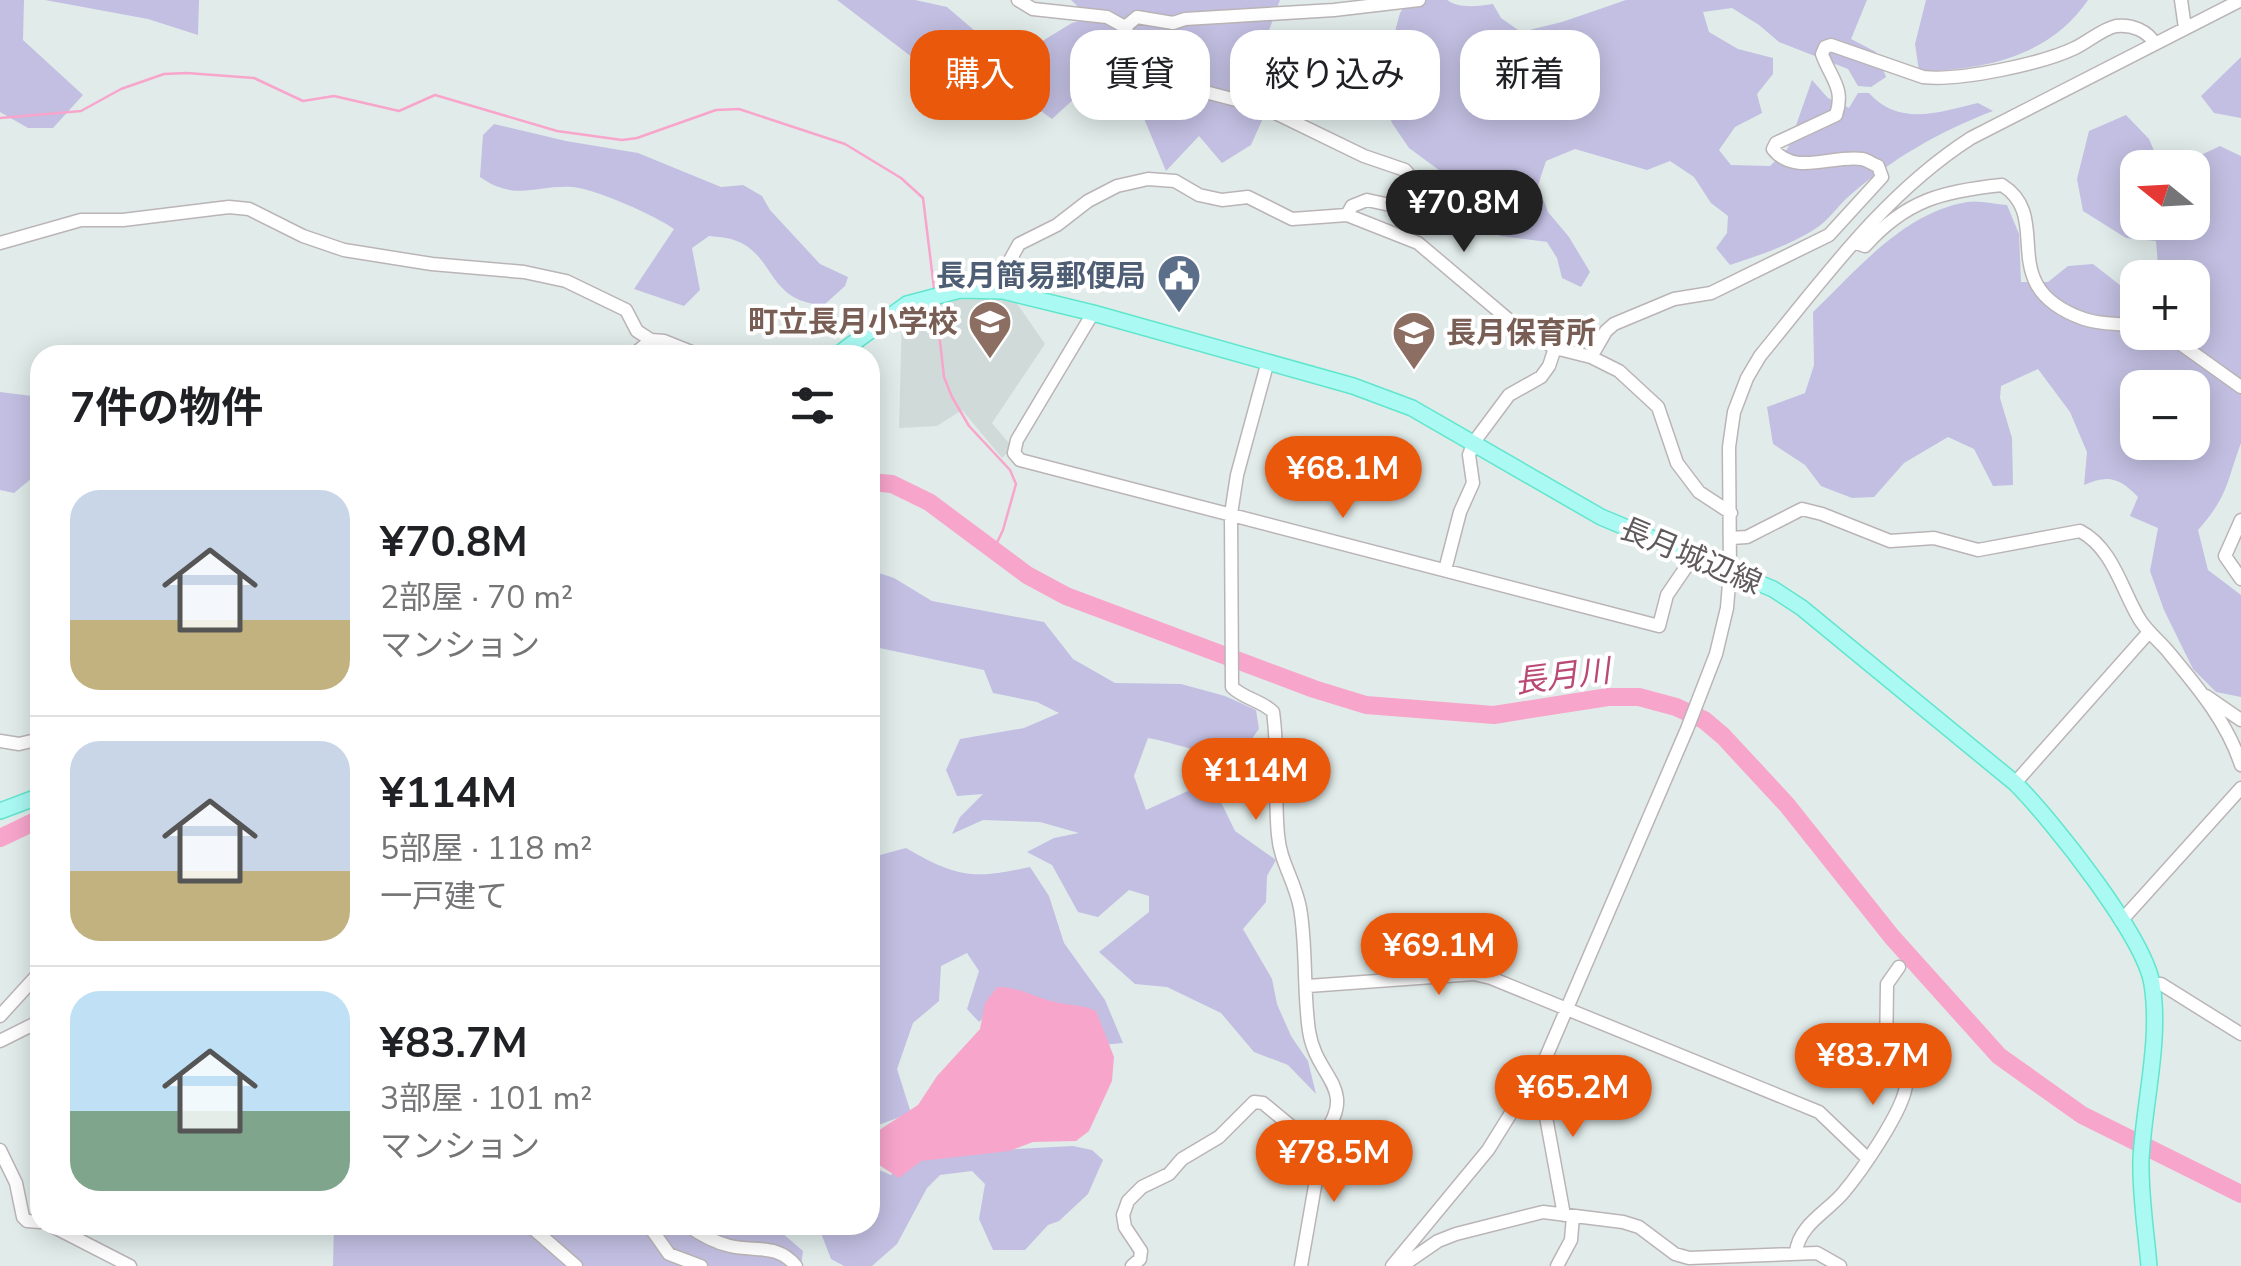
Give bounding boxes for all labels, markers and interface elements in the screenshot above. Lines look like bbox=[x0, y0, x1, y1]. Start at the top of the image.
chip: 購入 bbox=[910, 30, 1050, 120]
chip: 賃貸 bbox=[1070, 30, 1210, 120]
chip: 絞り込み bbox=[1230, 30, 1440, 120]
chip: 新着 bbox=[1460, 30, 1600, 120]
north arrow bbox=[2120, 150, 2210, 240]
map controls bbox=[2120, 150, 2210, 460]
pin: ¥70.8M bbox=[1383, 170, 1545, 255]
text: ¥70.8M bbox=[1408, 181, 1520, 224]
public building icon: 長月簡易郵便局 bbox=[1156, 253, 1202, 314]
place label: 長月簡易郵便局 bbox=[936, 256, 1146, 297]
button: + bbox=[2120, 260, 2210, 350]
school or university icon: 町立長月小学校 bbox=[967, 299, 1013, 360]
place label: 町立長月小学校 bbox=[748, 302, 958, 343]
school or university icon: 長月保育所 bbox=[1391, 310, 1437, 371]
place label: 長月保育所 bbox=[1446, 313, 1596, 354]
button: − bbox=[2120, 370, 2210, 460]
icon: filters bbox=[785, 378, 840, 433]
text: 7件の物件 bbox=[70, 380, 263, 437]
pin: ¥68.1M bbox=[1262, 436, 1424, 521]
text: ¥68.1M bbox=[1287, 447, 1399, 490]
street label: 長月城辺線 bbox=[1614, 508, 1768, 605]
text: ¥70.8M bbox=[380, 514, 528, 571]
icon: home bbox=[150, 530, 270, 650]
text: 2部屋 · 70 m² bbox=[380, 576, 573, 619]
text: マンション bbox=[380, 624, 540, 667]
water label: 長月川 bbox=[1512, 649, 1615, 704]
pin: ¥114M bbox=[1186, 738, 1326, 823]
text: ¥114M bbox=[1204, 749, 1308, 792]
text: ¥114M bbox=[380, 765, 517, 822]
icon: home bbox=[150, 781, 270, 901]
text: 5部屋 · 118 m² bbox=[380, 827, 592, 870]
text: 一戸建て bbox=[380, 875, 508, 918]
pin: ¥69.1M bbox=[1358, 913, 1520, 998]
text: ¥69.1M bbox=[1383, 924, 1495, 967]
text: ¥83.7M bbox=[380, 1015, 528, 1072]
pin: ¥83.7M bbox=[1792, 1023, 1954, 1108]
icon: home bbox=[150, 1031, 270, 1151]
text: ¥83.7M bbox=[1817, 1034, 1929, 1077]
pin: ¥65.2M bbox=[1492, 1055, 1654, 1140]
text: ¥65.2M bbox=[1517, 1066, 1629, 1109]
text: 3部屋 · 101 m² bbox=[380, 1077, 592, 1120]
pin: ¥78.5M bbox=[1253, 1120, 1415, 1205]
text: マンション bbox=[380, 1125, 540, 1168]
text: ¥78.5M bbox=[1278, 1131, 1390, 1174]

